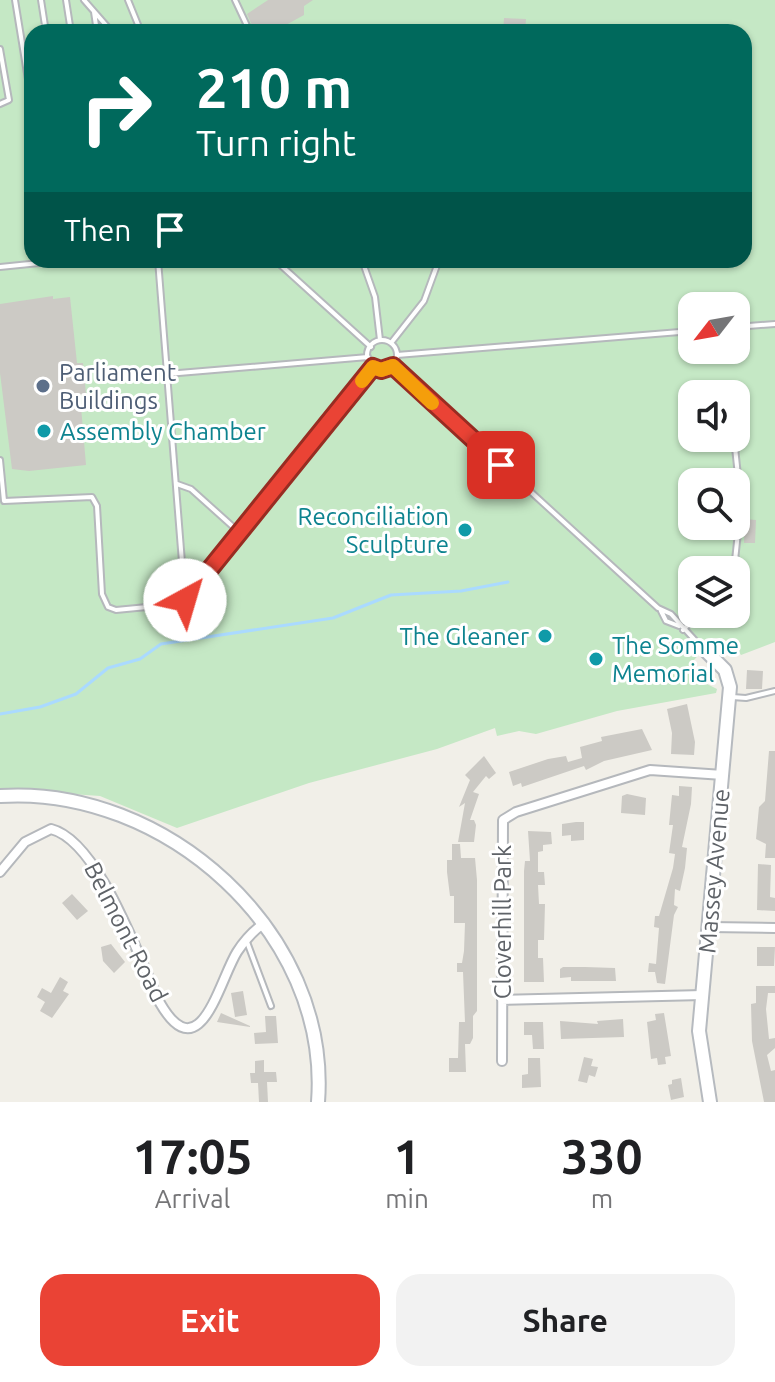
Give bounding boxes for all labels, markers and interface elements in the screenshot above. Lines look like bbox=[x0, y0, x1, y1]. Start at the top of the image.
icon: right bbox=[64, 56, 168, 160]
text: 210 m bbox=[196, 56, 352, 119]
text: Turn right bbox=[196, 122, 356, 163]
icon: arrive bbox=[148, 208, 192, 252]
text: Then bbox=[64, 213, 132, 247]
north arrow bbox=[678, 292, 750, 364]
map controls bbox=[678, 292, 750, 628]
place label: Parliament Buildings bbox=[59, 359, 177, 414]
marker: Parliament Buildings bbox=[34, 377, 52, 395]
button: sound bbox=[678, 380, 750, 452]
place label: Assembly Chamber bbox=[60, 418, 266, 445]
marker: Assembly Chamber bbox=[35, 422, 53, 440]
pin bbox=[467, 431, 535, 499]
icon: arrive bbox=[479, 443, 523, 487]
button: search bbox=[678, 468, 750, 540]
place label: Reconciliation Sculpture bbox=[298, 503, 449, 558]
marker: Reconciliation Sculpture bbox=[456, 521, 474, 539]
button: layers bbox=[678, 556, 750, 628]
position arrow bbox=[143, 558, 227, 642]
place label: The Gleaner bbox=[399, 623, 529, 650]
marker: The Gleaner bbox=[536, 627, 554, 645]
place label: The Somme Memorial bbox=[612, 632, 739, 687]
marker: The Somme Memorial bbox=[587, 650, 605, 668]
street label: Massey Avenue bbox=[693, 788, 735, 954]
street label: Cloverhill Park bbox=[489, 845, 516, 999]
street label: Belmont Road bbox=[79, 857, 173, 1007]
text: 17:05 bbox=[133, 1129, 253, 1183]
text: 1 bbox=[393, 1129, 420, 1183]
text: 330 bbox=[561, 1129, 642, 1183]
text: Arrival bbox=[155, 1184, 230, 1213]
text: min bbox=[385, 1184, 429, 1213]
text: m bbox=[591, 1184, 613, 1213]
button: Exit bbox=[40, 1274, 380, 1366]
button: Share bbox=[396, 1274, 735, 1366]

